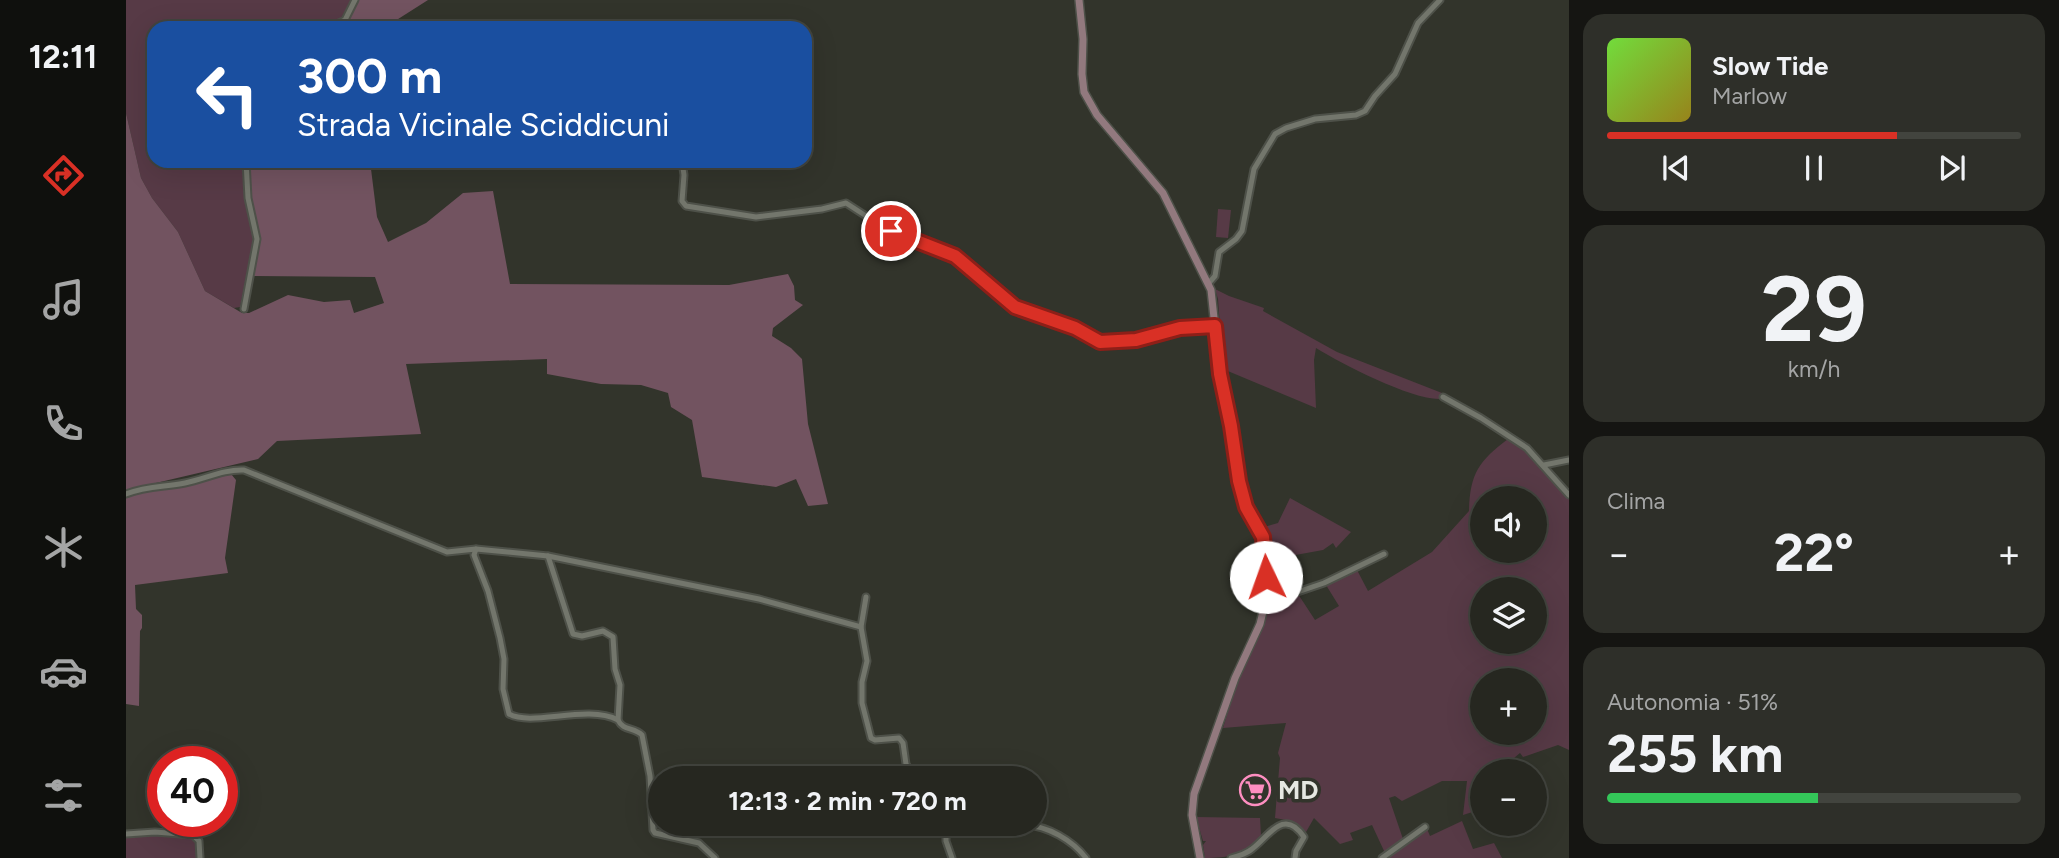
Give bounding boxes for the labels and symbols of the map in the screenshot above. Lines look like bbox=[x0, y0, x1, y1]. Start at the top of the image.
pin bbox=[861, 201, 921, 261]
position arrow bbox=[1229, 540, 1303, 614]
speed limit sign: 40 bbox=[147, 746, 238, 837]
supermarket icon: MD bbox=[1238, 773, 1272, 807]
place label: MD bbox=[1278, 774, 1318, 806]

